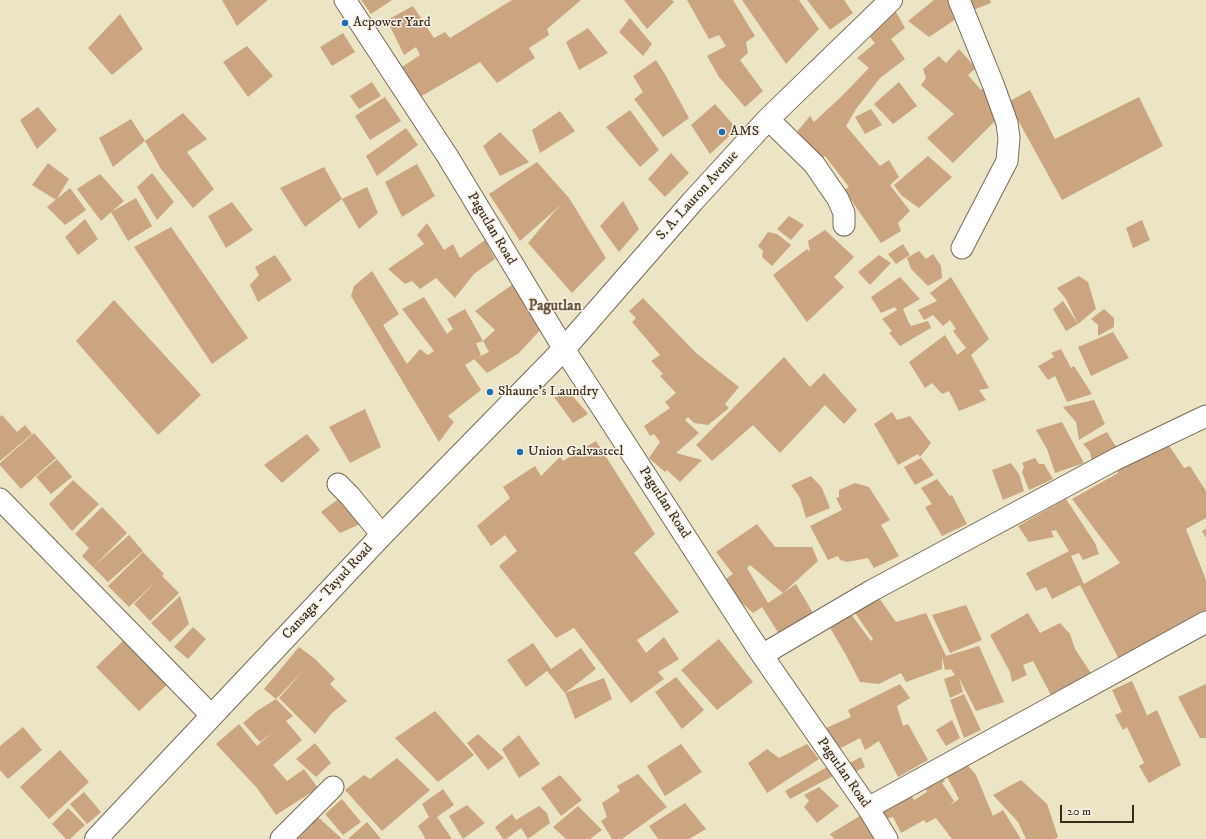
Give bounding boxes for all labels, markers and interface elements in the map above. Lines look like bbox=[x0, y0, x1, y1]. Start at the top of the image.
place label: Acpower Yard bbox=[353, 15, 431, 31]
marker: Acpower Yard bbox=[340, 18, 350, 28]
place label: AMS bbox=[730, 124, 759, 140]
marker: AMS bbox=[717, 127, 727, 137]
street label: S. A. Lauron Avenue bbox=[653, 148, 743, 244]
street label: Pagutlan Road bbox=[463, 190, 519, 268]
district label: Pagutlan bbox=[528, 298, 582, 316]
place label: Shaune's Laundry bbox=[498, 384, 598, 400]
marker: Shaune's Laundry bbox=[485, 387, 495, 397]
place label: Union Galvasteel bbox=[528, 444, 623, 460]
marker: Union Galvasteel bbox=[515, 447, 525, 457]
street label: Pagutlan Road bbox=[635, 464, 693, 542]
street label: Cansaga - Tayud Road bbox=[279, 540, 377, 644]
street label: Pagutlan Road bbox=[813, 735, 873, 811]
scale bar bbox=[1062, 797, 1136, 823]
text: 20 m bbox=[1067, 804, 1091, 819]

